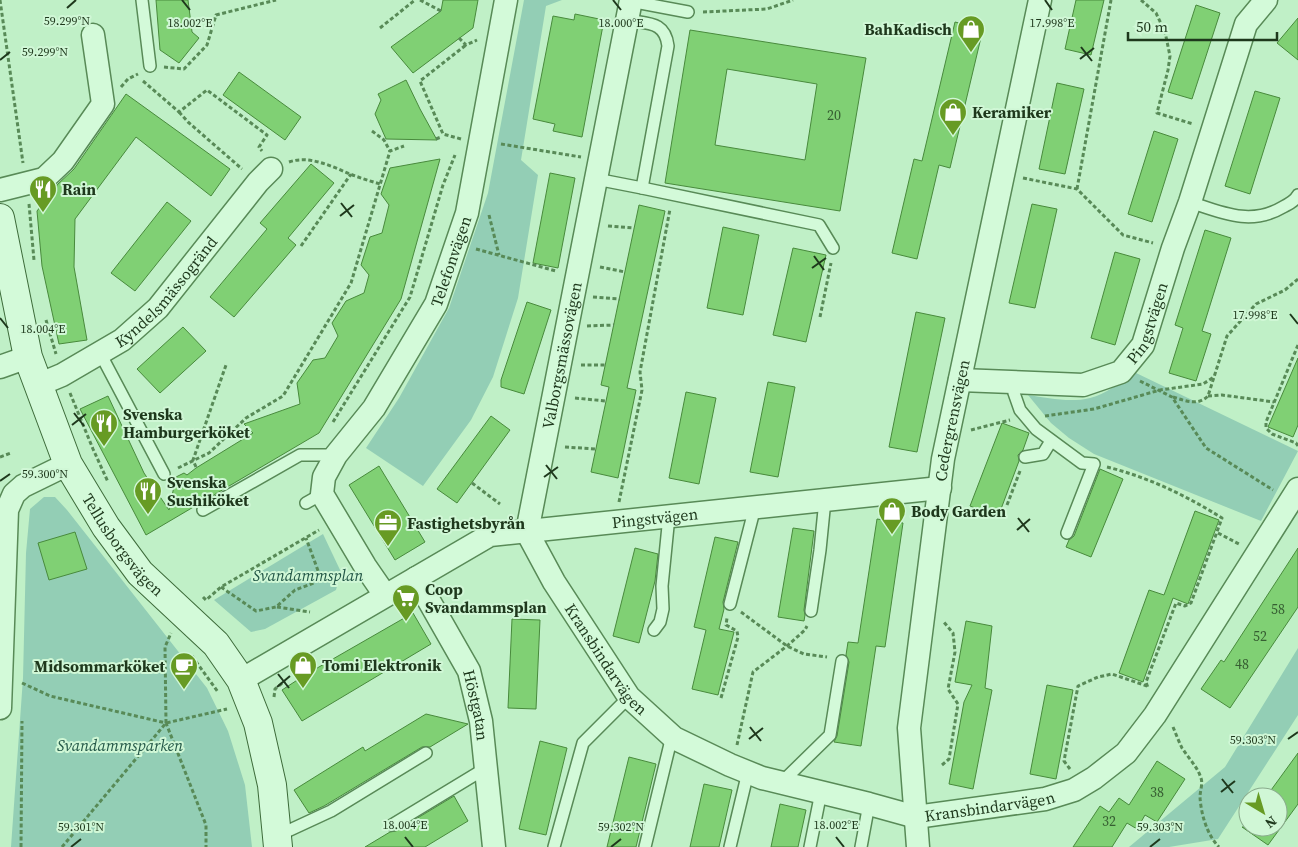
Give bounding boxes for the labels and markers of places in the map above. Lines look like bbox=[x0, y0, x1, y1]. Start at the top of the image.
shop icon: BahKadisch bbox=[956, 14, 986, 53]
place label: BahKadisch bbox=[864, 18, 952, 40]
shop icon: Keramiker bbox=[938, 97, 968, 136]
place label: Keramiker bbox=[972, 101, 1052, 123]
restaurant icon: Rain bbox=[28, 174, 58, 213]
place label: Rain bbox=[62, 178, 96, 200]
place label: Svenska Hamburgerköket bbox=[123, 403, 250, 443]
restaurant icon: Svenska Hamburgerköket bbox=[89, 408, 119, 447]
place label: Svenska Sushiköket bbox=[167, 471, 249, 511]
restaurant icon: Svenska Sushiköket bbox=[133, 476, 163, 515]
shop icon: Body Garden bbox=[877, 496, 907, 535]
place label: Body Garden bbox=[911, 500, 1006, 522]
office icon: Fastighetsbyrån bbox=[373, 508, 403, 547]
place label: Fastighetsbyrån bbox=[407, 512, 525, 534]
place label: Coop Svandammsplan bbox=[425, 578, 547, 618]
supermarket icon: Coop Svandammsplan bbox=[391, 583, 421, 622]
shop icon: Tomi Elektronik bbox=[288, 650, 318, 689]
cafe icon: Midsommarköket bbox=[169, 651, 199, 690]
place label: Tomi Elektronik bbox=[322, 654, 442, 676]
place label: Midsommarköket bbox=[34, 655, 165, 677]

